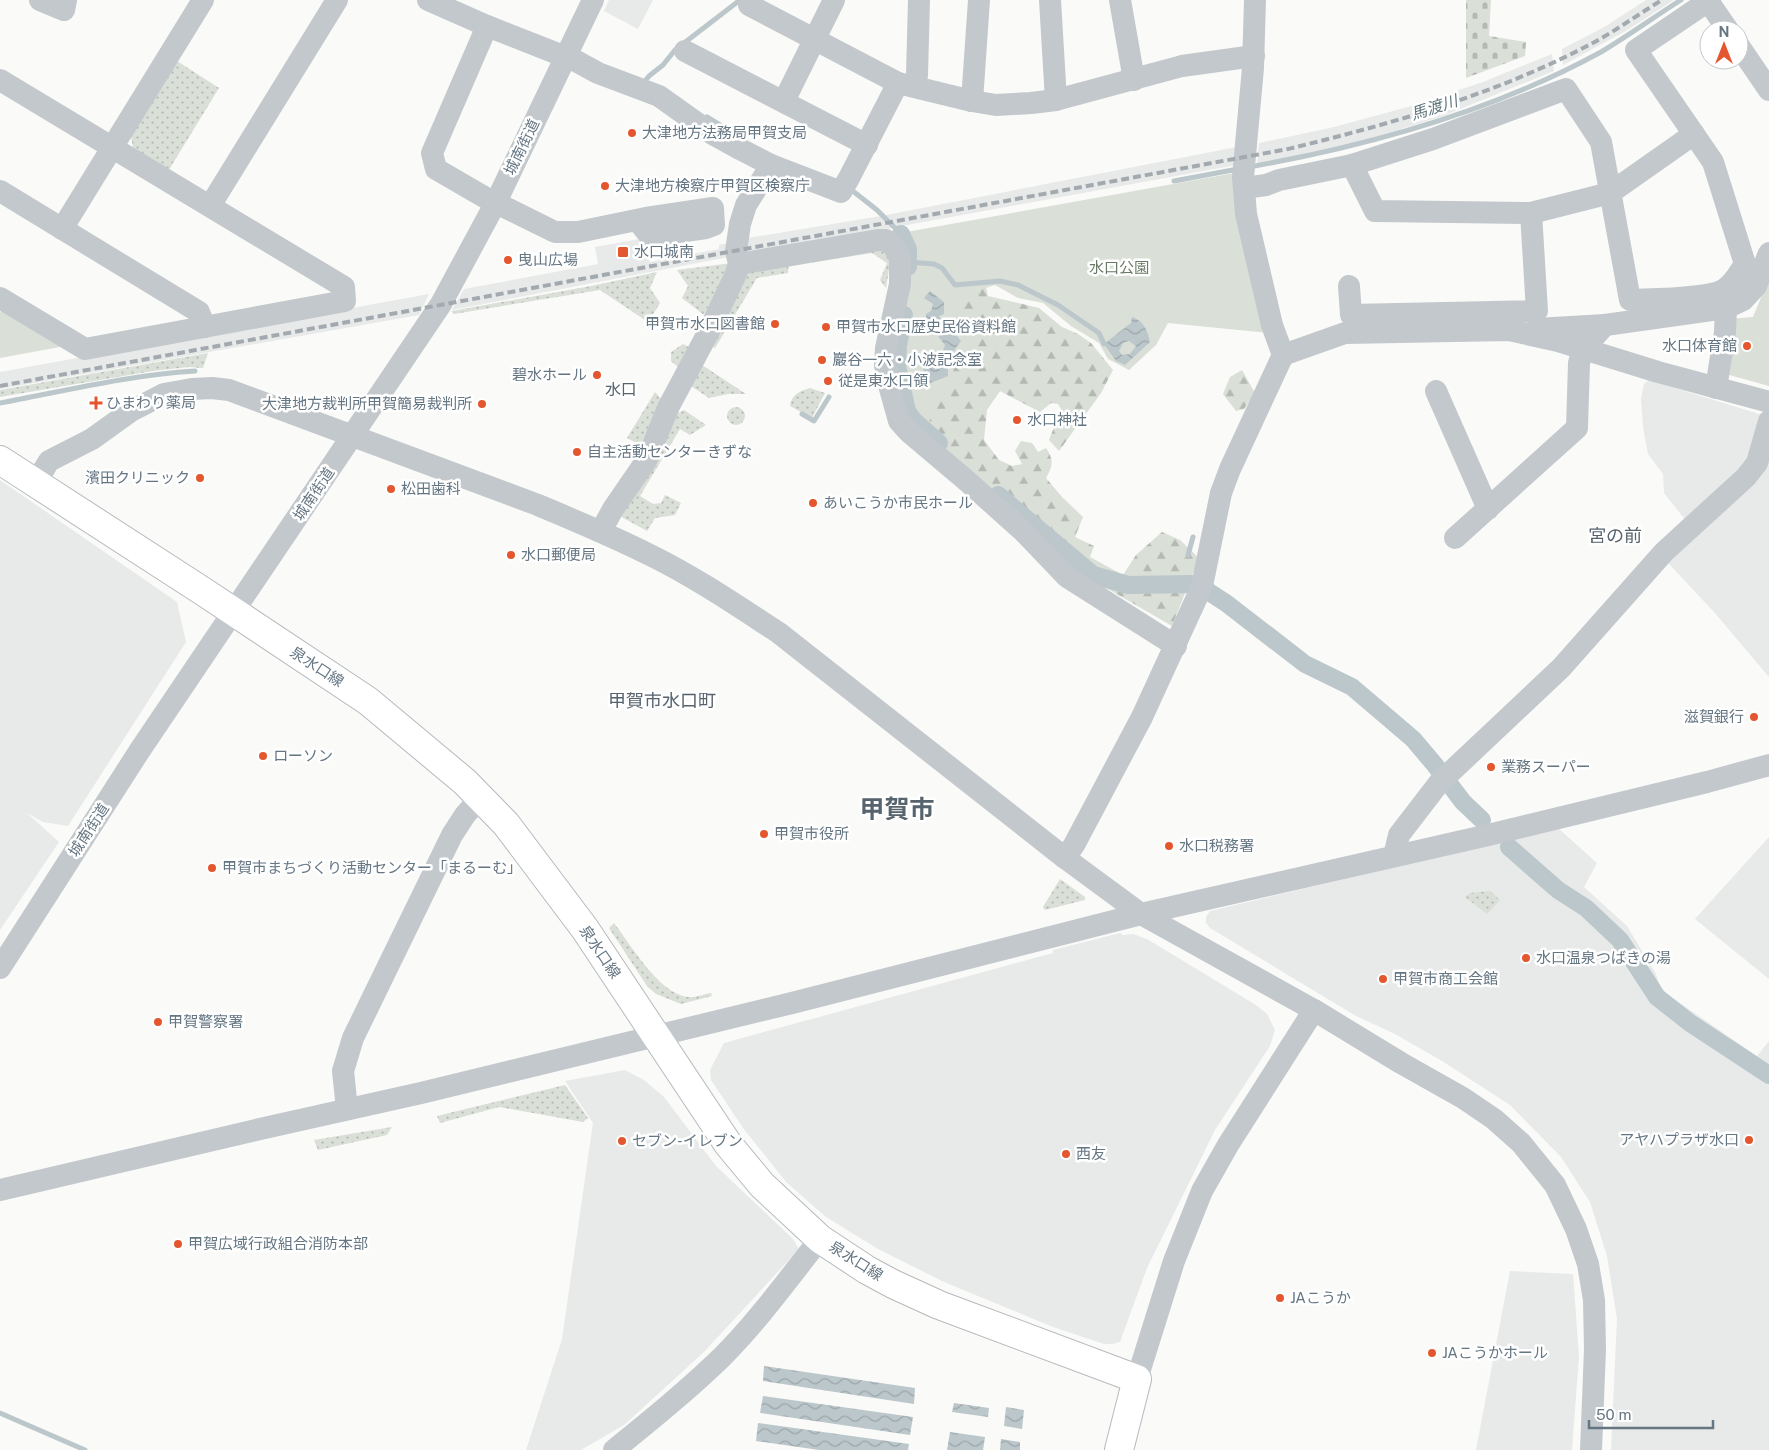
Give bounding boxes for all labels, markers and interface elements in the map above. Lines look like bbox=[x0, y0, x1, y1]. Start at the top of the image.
north arrow bbox=[1699, 20, 1749, 70]
text: N bbox=[1719, 24, 1729, 40]
water label: 馬渡川 bbox=[1408, 90, 1462, 124]
street label: 城南街道 bbox=[501, 116, 542, 177]
place label: 大津地方法務局甲賀支局 bbox=[642, 124, 807, 141]
marker: 大津地方法務局甲賀支局 bbox=[626, 127, 638, 139]
place label: 大津地方検察庁甲賀区検察庁 bbox=[615, 177, 810, 194]
marker: 大津地方検察庁甲賀区検察庁 bbox=[599, 180, 611, 192]
place label: 水口城南 bbox=[634, 243, 694, 260]
marker: 水口城南 bbox=[616, 245, 630, 259]
place label: 曳山広場 bbox=[518, 251, 578, 268]
marker: 曳山広場 bbox=[502, 254, 514, 266]
park label: 水口公園 bbox=[1089, 259, 1149, 276]
place label: 甲賀市水口図書館 bbox=[645, 315, 765, 332]
marker: 甲賀市水口図書館 bbox=[769, 318, 781, 330]
place label: 甲賀市水口歴史民俗資料館 bbox=[836, 318, 1016, 335]
marker: 甲賀市水口歴史民俗資料館 bbox=[820, 321, 832, 333]
place label: 水口体育館 bbox=[1662, 337, 1737, 354]
marker: 水口体育館 bbox=[1741, 340, 1753, 352]
place label: 巖谷一六・小波記念室 bbox=[832, 351, 982, 368]
marker: 巖谷一六・小波記念室 bbox=[816, 354, 828, 366]
place label: 碧水ホール bbox=[512, 366, 587, 383]
marker: 碧水ホール bbox=[591, 369, 603, 381]
place label: 従是東水口領 bbox=[838, 372, 928, 389]
marker: 従是東水口領 bbox=[822, 375, 834, 387]
district label: 水口 bbox=[605, 380, 637, 399]
place label: ひまわり薬局 bbox=[106, 394, 196, 411]
place label: 大津地方裁判所甲賀簡易裁判所 bbox=[262, 395, 472, 412]
marker: ひまわり薬局 bbox=[90, 397, 102, 409]
marker: 大津地方裁判所甲賀簡易裁判所 bbox=[476, 398, 488, 410]
place label: 水口神社 bbox=[1027, 411, 1087, 428]
marker: 水口神社 bbox=[1011, 414, 1023, 426]
place label: 自主活動センターきずな bbox=[587, 443, 752, 460]
marker: 自主活動センターきずな bbox=[571, 446, 583, 458]
street label: 城南街道 bbox=[290, 464, 337, 523]
place label: 濱田クリニック bbox=[85, 469, 190, 486]
marker: 濱田クリニック bbox=[194, 472, 206, 484]
place label: 松田歯科 bbox=[401, 480, 461, 497]
marker: 松田歯科 bbox=[385, 483, 397, 495]
place label: あいこうか市民ホール bbox=[823, 494, 973, 511]
marker: あいこうか市民ホール bbox=[807, 497, 819, 509]
district label: 宮の前 bbox=[1588, 525, 1642, 546]
place label: 水口郵便局 bbox=[521, 546, 596, 563]
marker: 水口郵便局 bbox=[505, 549, 517, 561]
street label: 泉水口線 bbox=[287, 643, 347, 690]
district label: 甲賀市水口町 bbox=[608, 690, 716, 711]
place label: 滋賀銀行 bbox=[1684, 708, 1744, 725]
marker: 滋賀銀行 bbox=[1748, 711, 1760, 723]
place label: ローソン bbox=[273, 747, 333, 764]
marker: ローソン bbox=[257, 750, 269, 762]
place label: 業務スーパー bbox=[1501, 758, 1591, 775]
marker: 業務スーパー bbox=[1485, 761, 1497, 773]
district label: 甲賀市 bbox=[859, 794, 935, 824]
street label: 城南街道 bbox=[65, 800, 112, 860]
place label: 甲賀市役所 bbox=[774, 825, 849, 842]
marker: 甲賀市役所 bbox=[758, 828, 770, 840]
place label: 水口税務署 bbox=[1179, 837, 1254, 854]
marker: 水口税務署 bbox=[1163, 840, 1175, 852]
place label: 甲賀市まちづくり活動センター「まるーむ」 bbox=[222, 859, 522, 876]
marker: 甲賀市まちづくり活動センター「まるーむ」 bbox=[206, 862, 218, 874]
street label: 泉水口線 bbox=[577, 922, 624, 981]
place label: 水口温泉つばきの湯 bbox=[1536, 949, 1671, 966]
marker: 水口温泉つばきの湯 bbox=[1520, 952, 1532, 964]
place label: 甲賀市商工会館 bbox=[1393, 970, 1498, 987]
marker: 甲賀市商工会館 bbox=[1377, 973, 1389, 985]
place label: 甲賀警察署 bbox=[168, 1013, 243, 1030]
marker: 甲賀警察署 bbox=[152, 1016, 164, 1028]
place label: アヤハプラザ水口 bbox=[1619, 1131, 1739, 1148]
place label: セブン-イレブン bbox=[632, 1132, 743, 1149]
marker: アヤハプラザ水口 bbox=[1743, 1134, 1755, 1146]
marker: セブン-イレブン bbox=[616, 1135, 628, 1147]
place label: 西友 bbox=[1076, 1145, 1106, 1162]
marker: 西友 bbox=[1060, 1148, 1072, 1160]
place label: 甲賀広域行政組合消防本部 bbox=[188, 1235, 368, 1252]
street label: 泉水口線 bbox=[826, 1237, 886, 1284]
marker: 甲賀広域行政組合消防本部 bbox=[172, 1238, 184, 1250]
place label: JAこうか bbox=[1290, 1289, 1351, 1306]
marker: JAこうか bbox=[1274, 1292, 1286, 1304]
place label: JAこうかホール bbox=[1442, 1344, 1548, 1361]
marker: JAこうかホール bbox=[1426, 1347, 1438, 1359]
scale bar bbox=[1589, 1398, 1713, 1430]
text: 50 m bbox=[1596, 1406, 1631, 1423]

